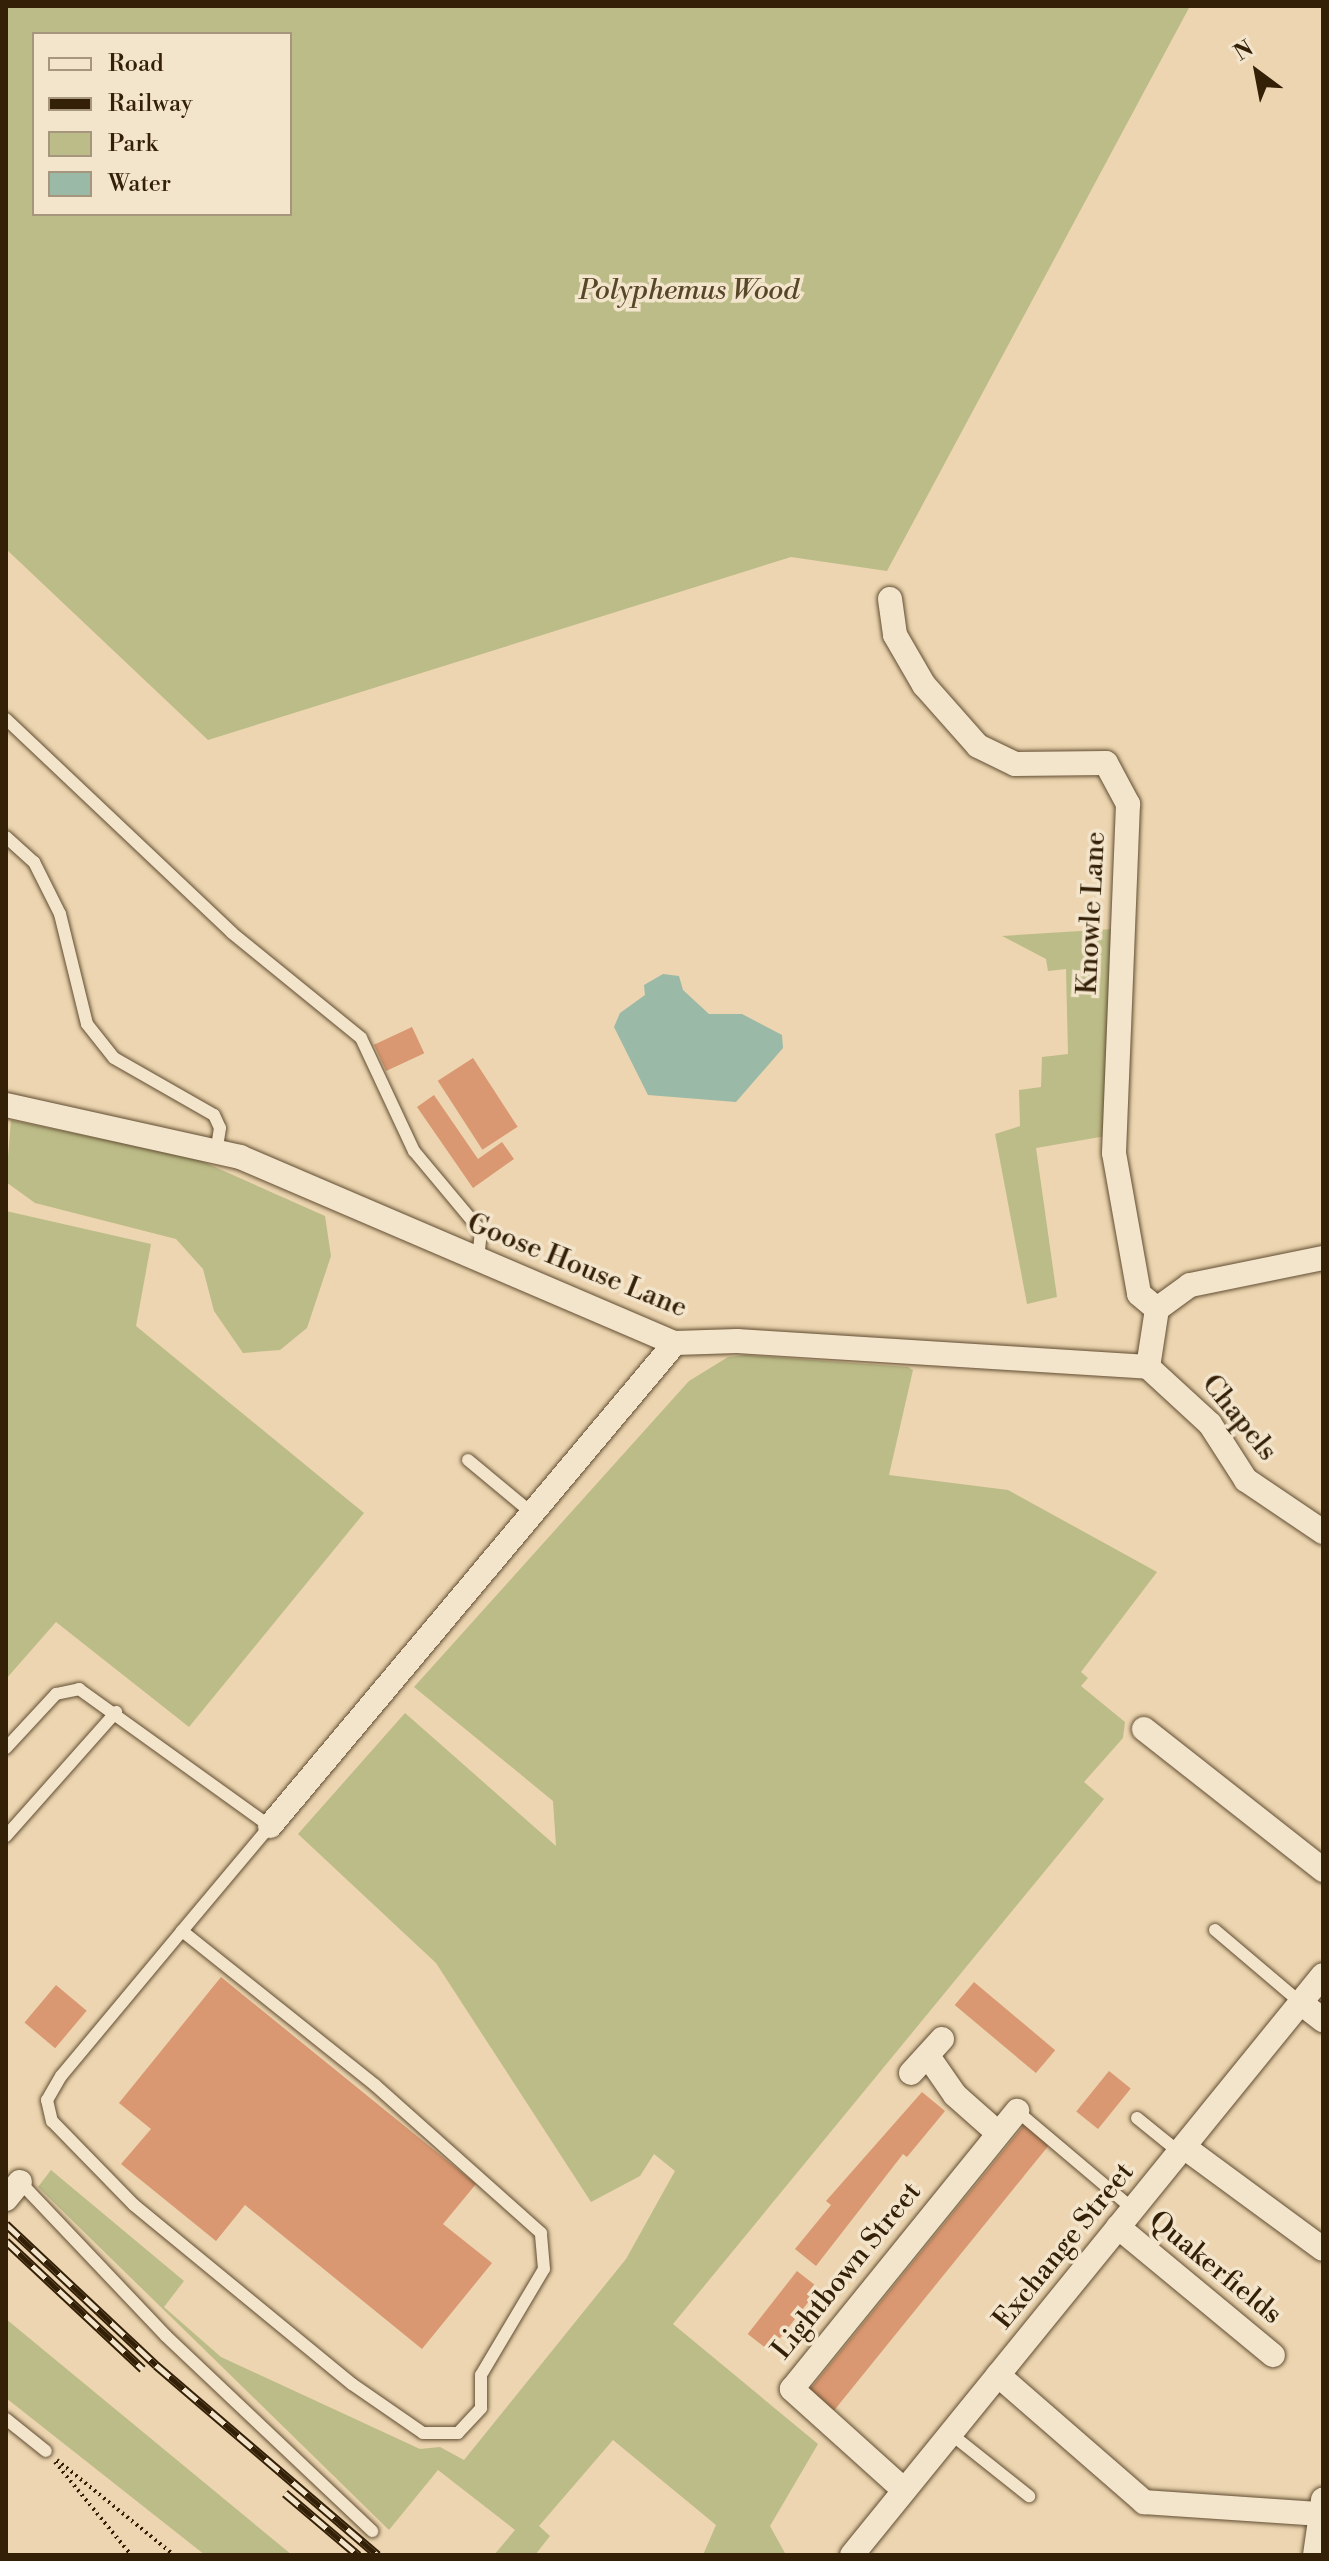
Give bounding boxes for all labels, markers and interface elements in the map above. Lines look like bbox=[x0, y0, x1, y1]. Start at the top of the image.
legend bbox=[32, 32, 292, 216]
north arrow bbox=[1217, 32, 1297, 112]
text: N bbox=[1229, 35, 1259, 67]
text: Road bbox=[108, 49, 164, 79]
text: Railway bbox=[108, 89, 193, 119]
text: Park bbox=[108, 129, 158, 159]
text: Water bbox=[108, 169, 171, 199]
park label: Polyphemus Wood bbox=[579, 274, 799, 308]
street label: Knowle Lane bbox=[1071, 831, 1113, 995]
street label: Goose House Lane bbox=[462, 1207, 692, 1325]
street label: Chapels bbox=[1194, 1368, 1284, 1468]
street label: Exchange Street bbox=[987, 2156, 1141, 2336]
street label: Lightbown Street bbox=[765, 2176, 929, 2366]
street label: Quakerfields bbox=[1142, 2204, 1288, 2332]

